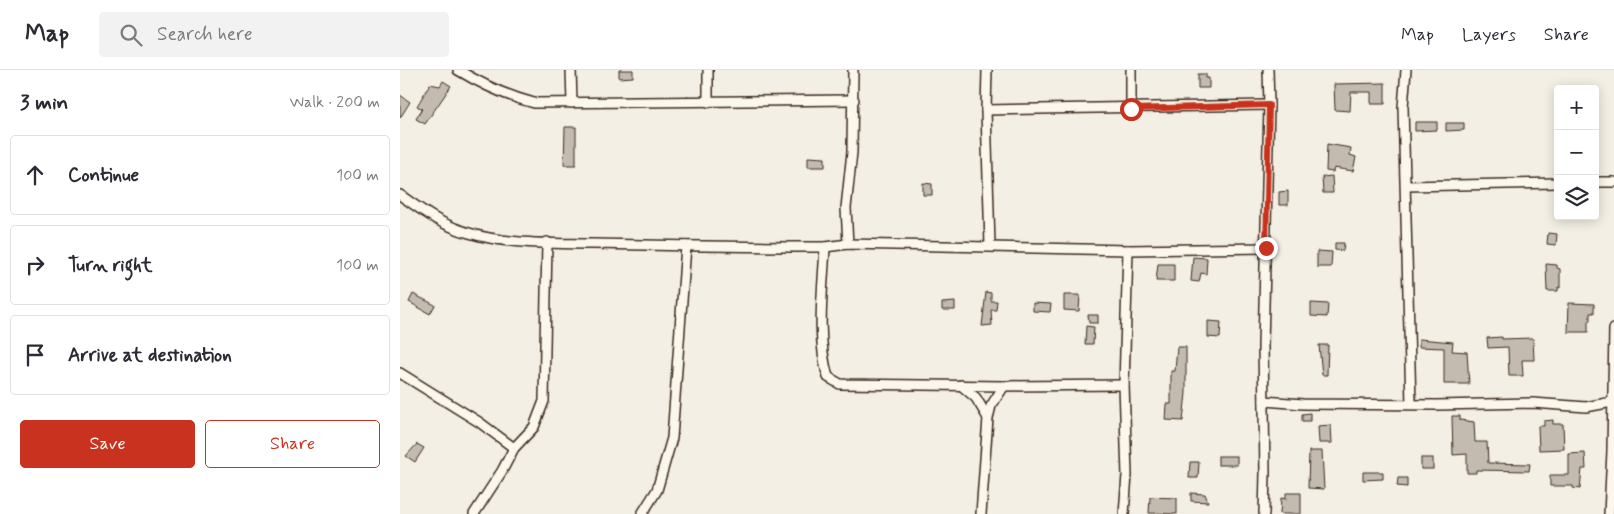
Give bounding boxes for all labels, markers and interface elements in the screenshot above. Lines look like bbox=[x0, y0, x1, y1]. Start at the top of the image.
search box bbox=[99, 12, 449, 57]
text: Map bbox=[25, 19, 69, 50]
icon: search bbox=[117, 21, 145, 49]
text: Search here bbox=[157, 22, 253, 47]
text: Map bbox=[1401, 23, 1434, 47]
text: Layers bbox=[1462, 23, 1516, 47]
text: Share bbox=[1544, 23, 1589, 47]
map controls bbox=[1554, 85, 1599, 220]
button: + bbox=[1554, 85, 1599, 130]
text: 3 min bbox=[20, 89, 68, 117]
text: Walk · 200 m bbox=[289, 92, 380, 113]
route start bbox=[1120, 98, 1143, 121]
button: − bbox=[1554, 130, 1599, 175]
icon: ahead bbox=[21, 161, 49, 189]
text: Continue bbox=[68, 163, 139, 188]
text: 100 m bbox=[336, 165, 379, 186]
button: layers bbox=[1554, 175, 1599, 220]
route end bbox=[1255, 237, 1278, 260]
icon: right bbox=[21, 251, 49, 279]
text: Turn right bbox=[68, 253, 152, 278]
text: 100 m bbox=[336, 255, 379, 276]
icon: arrive bbox=[21, 341, 49, 369]
text: Arrive at destination bbox=[68, 343, 232, 368]
button: Save bbox=[20, 420, 195, 468]
button: Share bbox=[205, 420, 380, 468]

